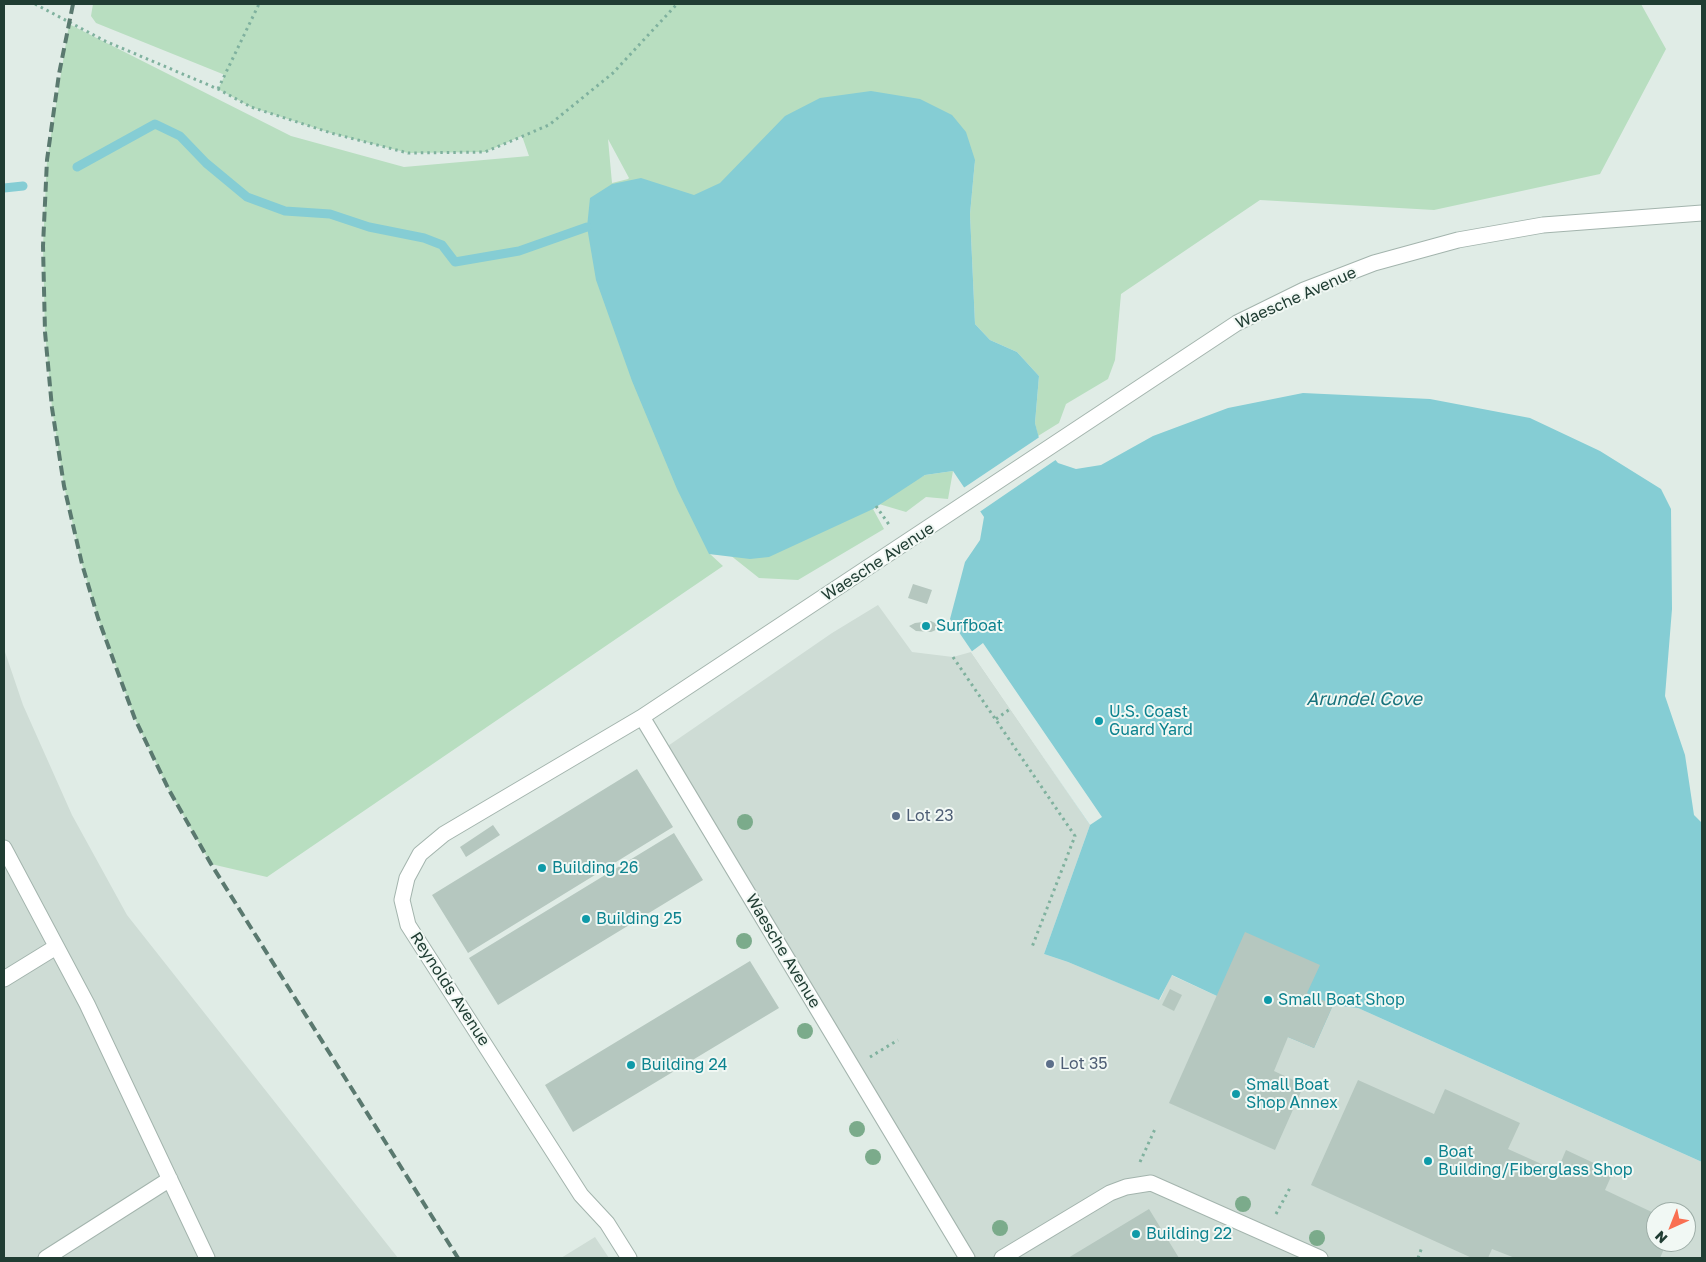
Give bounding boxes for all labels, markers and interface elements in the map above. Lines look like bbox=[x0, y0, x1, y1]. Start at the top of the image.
street label: Waesche Avenue bbox=[1233, 263, 1359, 333]
street label: Waesche Avenue bbox=[818, 519, 938, 605]
place label: Surfboat bbox=[936, 616, 1003, 636]
marker: Surfboat bbox=[920, 620, 932, 632]
water label: Arundel Cove bbox=[1306, 688, 1422, 710]
place label: U.S. Coast Guard Yard bbox=[1109, 702, 1193, 740]
marker: U.S. Coast Guard Yard bbox=[1093, 715, 1105, 727]
place label: Lot 23 bbox=[906, 806, 954, 826]
marker: Lot 23 bbox=[890, 810, 902, 822]
place label: Building 26 bbox=[552, 858, 638, 878]
marker: Building 26 bbox=[536, 862, 548, 874]
street label: Waesche Avenue bbox=[741, 890, 825, 1012]
place label: Building 25 bbox=[596, 909, 682, 929]
marker: Building 25 bbox=[580, 913, 592, 925]
street label: Reynolds Avenue bbox=[406, 928, 494, 1050]
place label: Small Boat Shop bbox=[1278, 990, 1405, 1010]
marker: Small Boat Shop bbox=[1262, 994, 1274, 1006]
place label: Lot 35 bbox=[1060, 1054, 1108, 1074]
place label: Building 24 bbox=[641, 1055, 727, 1075]
marker: Lot 35 bbox=[1044, 1058, 1056, 1070]
marker: Building 24 bbox=[625, 1059, 637, 1071]
place label: Small Boat Shop Annex bbox=[1246, 1075, 1338, 1113]
marker: Small Boat Shop Annex bbox=[1230, 1088, 1242, 1100]
place label: Boat Building/Fiberglass Shop bbox=[1438, 1142, 1633, 1180]
marker: Boat Building/Fiberglass Shop bbox=[1422, 1155, 1434, 1167]
north arrow bbox=[1646, 1202, 1696, 1252]
place label: Building 22 bbox=[1146, 1224, 1232, 1244]
marker: Building 22 bbox=[1130, 1228, 1142, 1240]
text: N bbox=[1651, 1228, 1671, 1247]

